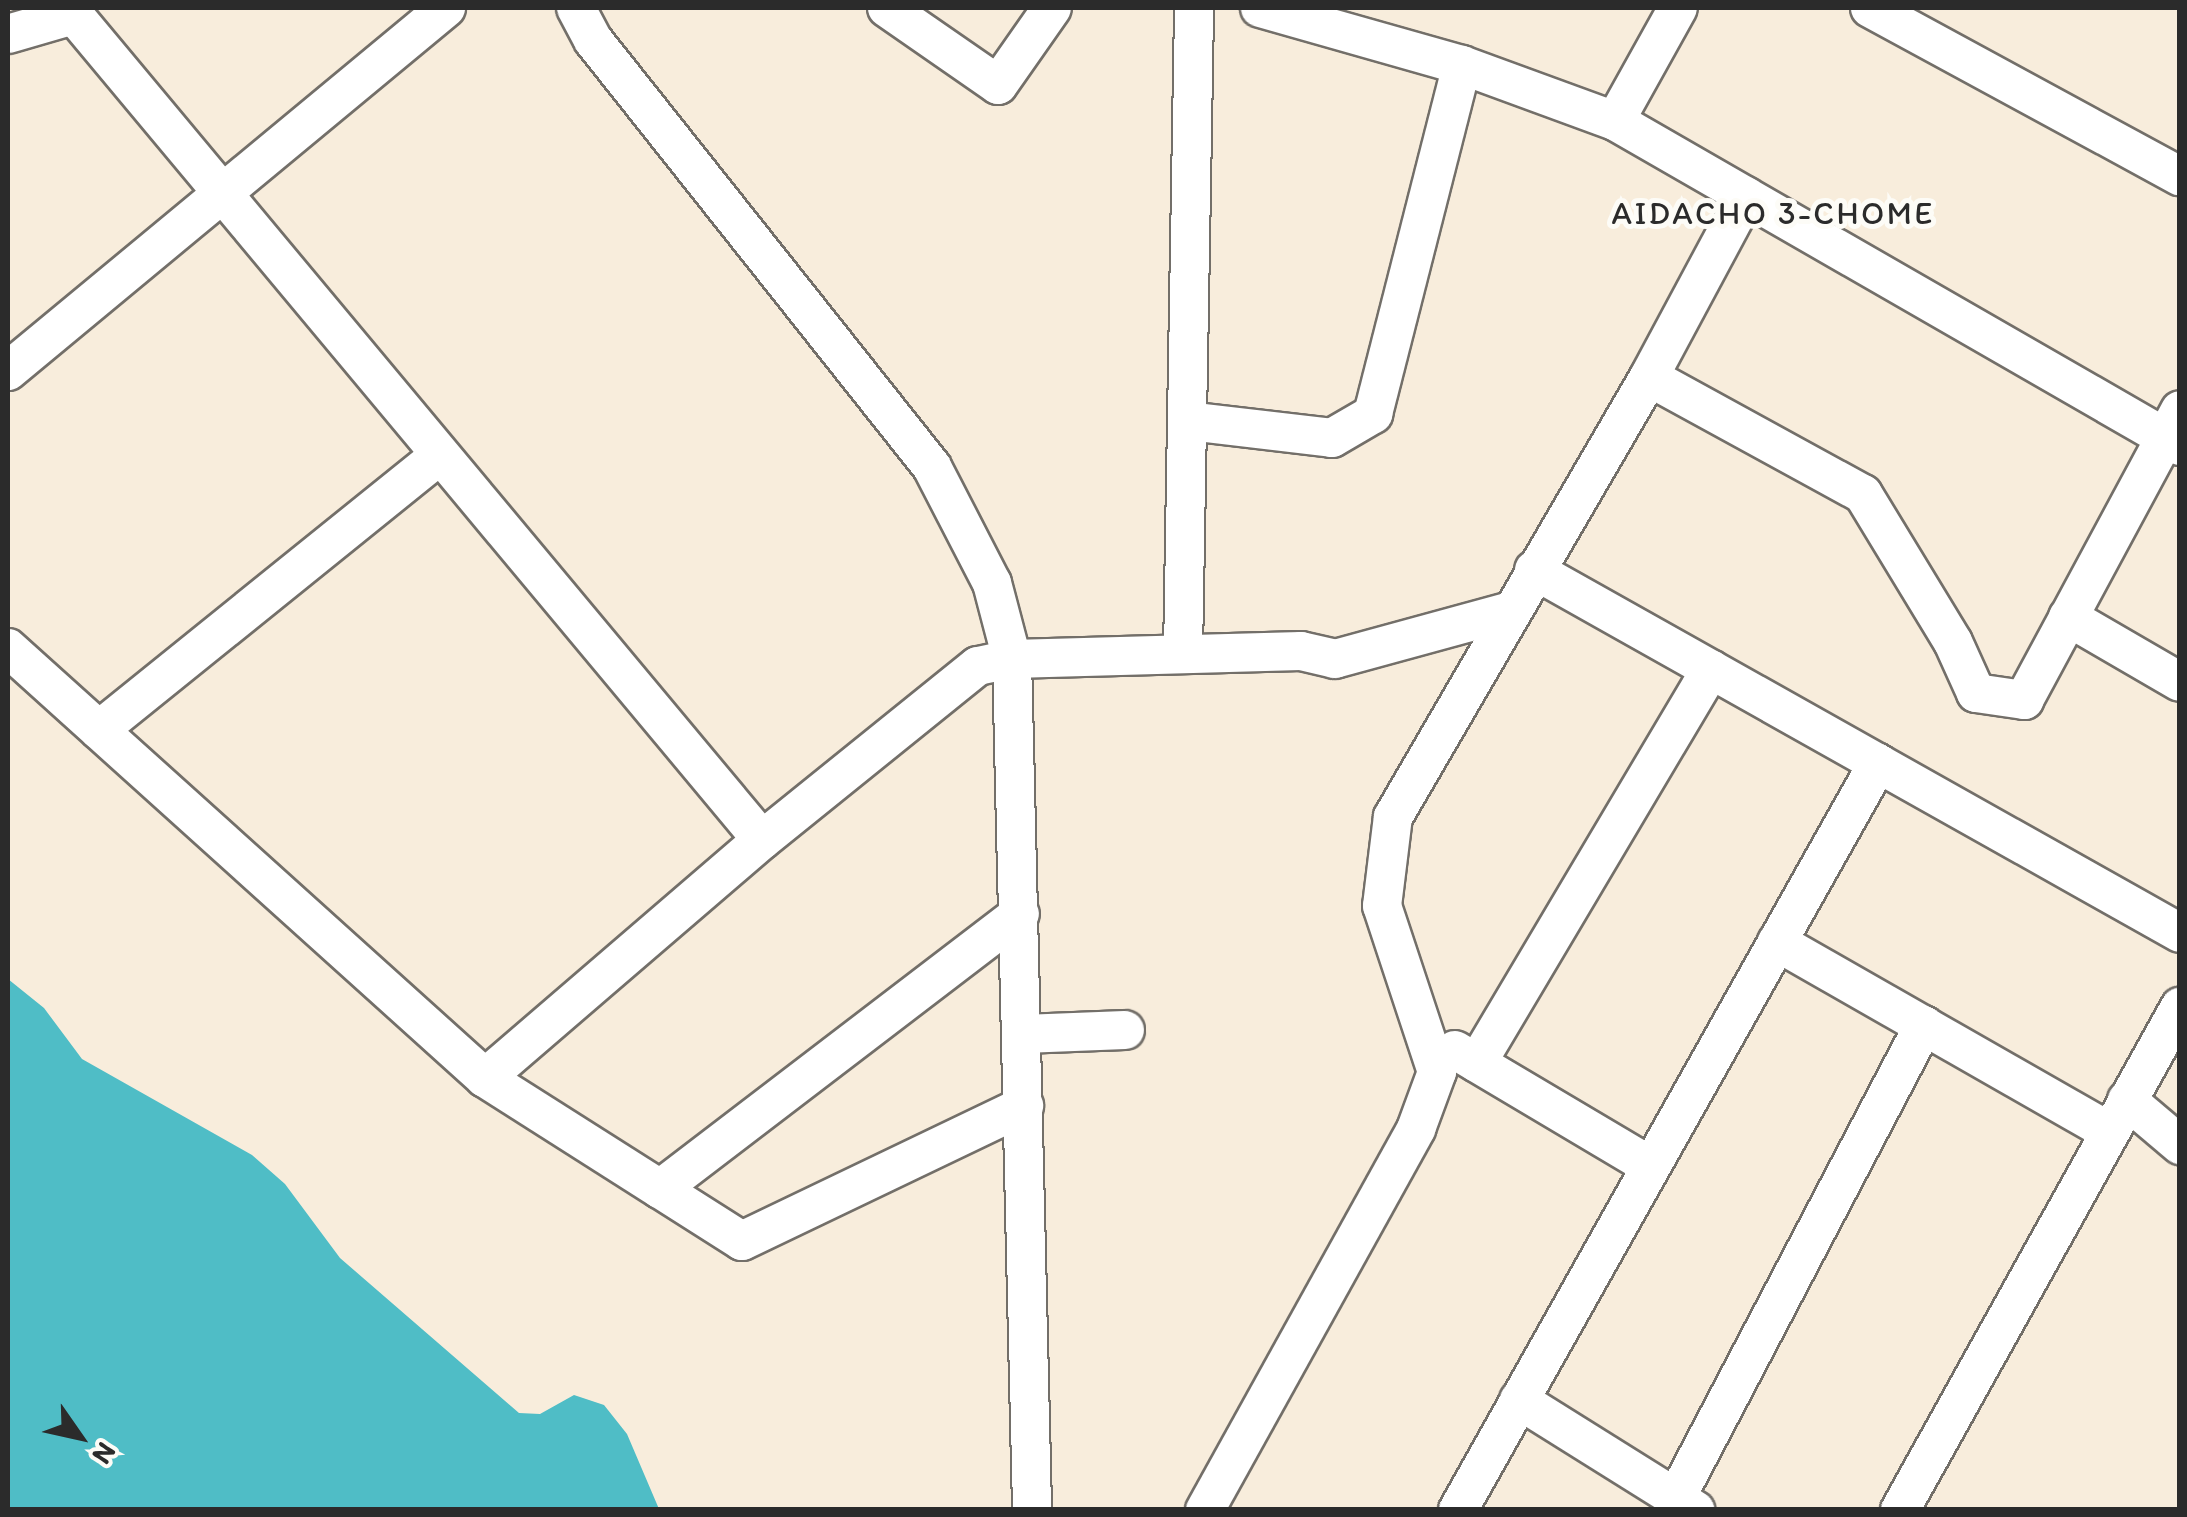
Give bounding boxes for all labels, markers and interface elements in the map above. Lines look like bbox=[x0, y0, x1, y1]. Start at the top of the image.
district label: AIDACHO 3-CHOME bbox=[1613, 194, 1933, 232]
north arrow bbox=[30, 1387, 130, 1487]
text: N bbox=[85, 1436, 124, 1471]

